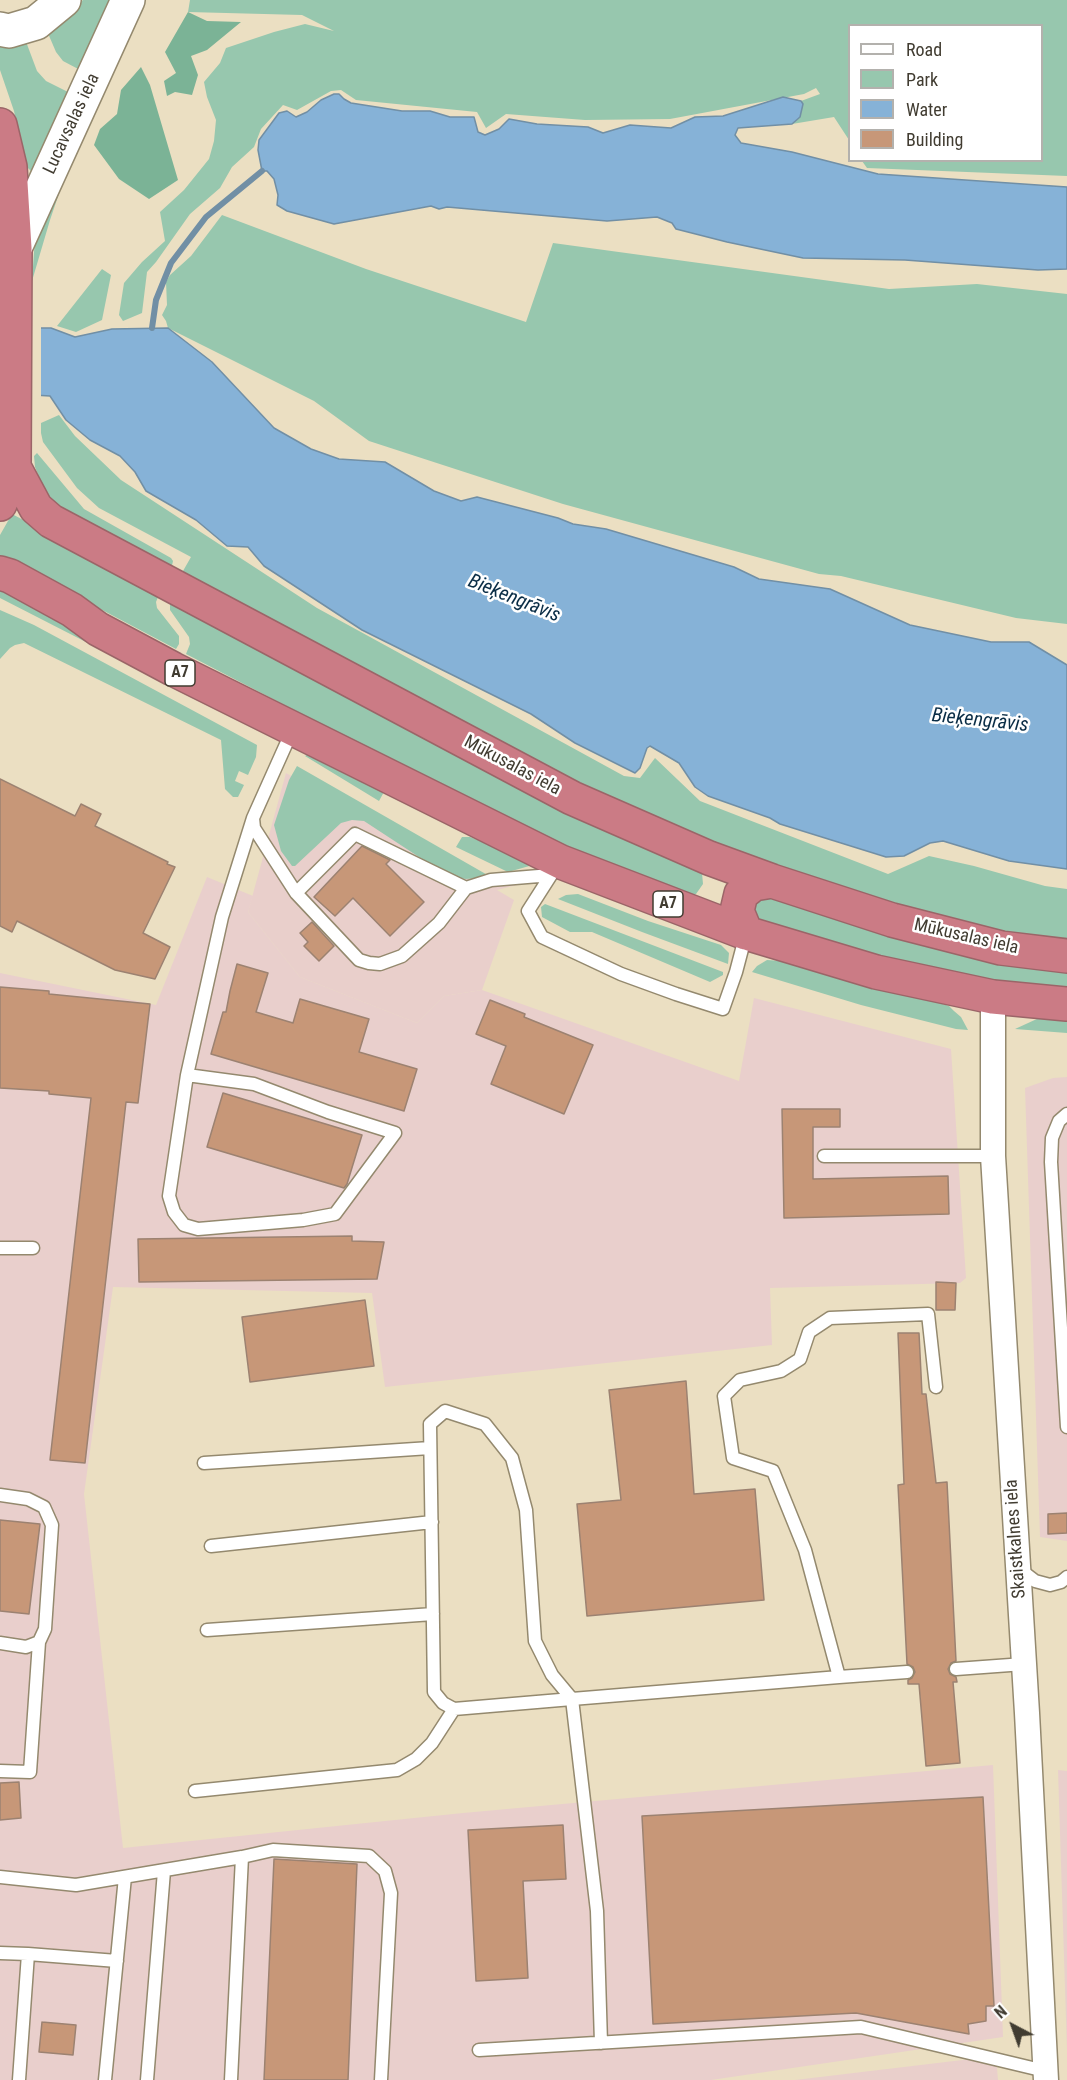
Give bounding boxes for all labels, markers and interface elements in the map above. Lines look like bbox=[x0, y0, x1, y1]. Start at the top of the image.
legend bbox=[848, 24, 1043, 162]
text: Road bbox=[906, 39, 942, 60]
text: Park bbox=[906, 69, 938, 90]
street label: Lucavsalas iela bbox=[39, 70, 105, 178]
text: Water bbox=[906, 99, 947, 120]
text: Building bbox=[906, 129, 963, 150]
water label: Bieķengrāvis bbox=[464, 570, 564, 628]
road number: A7 bbox=[165, 660, 195, 686]
water label: Bieķengrāvis bbox=[930, 704, 1030, 738]
street label: Mūkusalas iela bbox=[460, 731, 564, 801]
road number: A7 bbox=[653, 891, 683, 917]
street label: Mūkusalas iela bbox=[912, 915, 1020, 959]
street label: Skaistkalnes iela bbox=[1001, 1479, 1031, 1599]
north arrow bbox=[983, 1996, 1043, 2056]
text: N bbox=[991, 2002, 1011, 2022]

